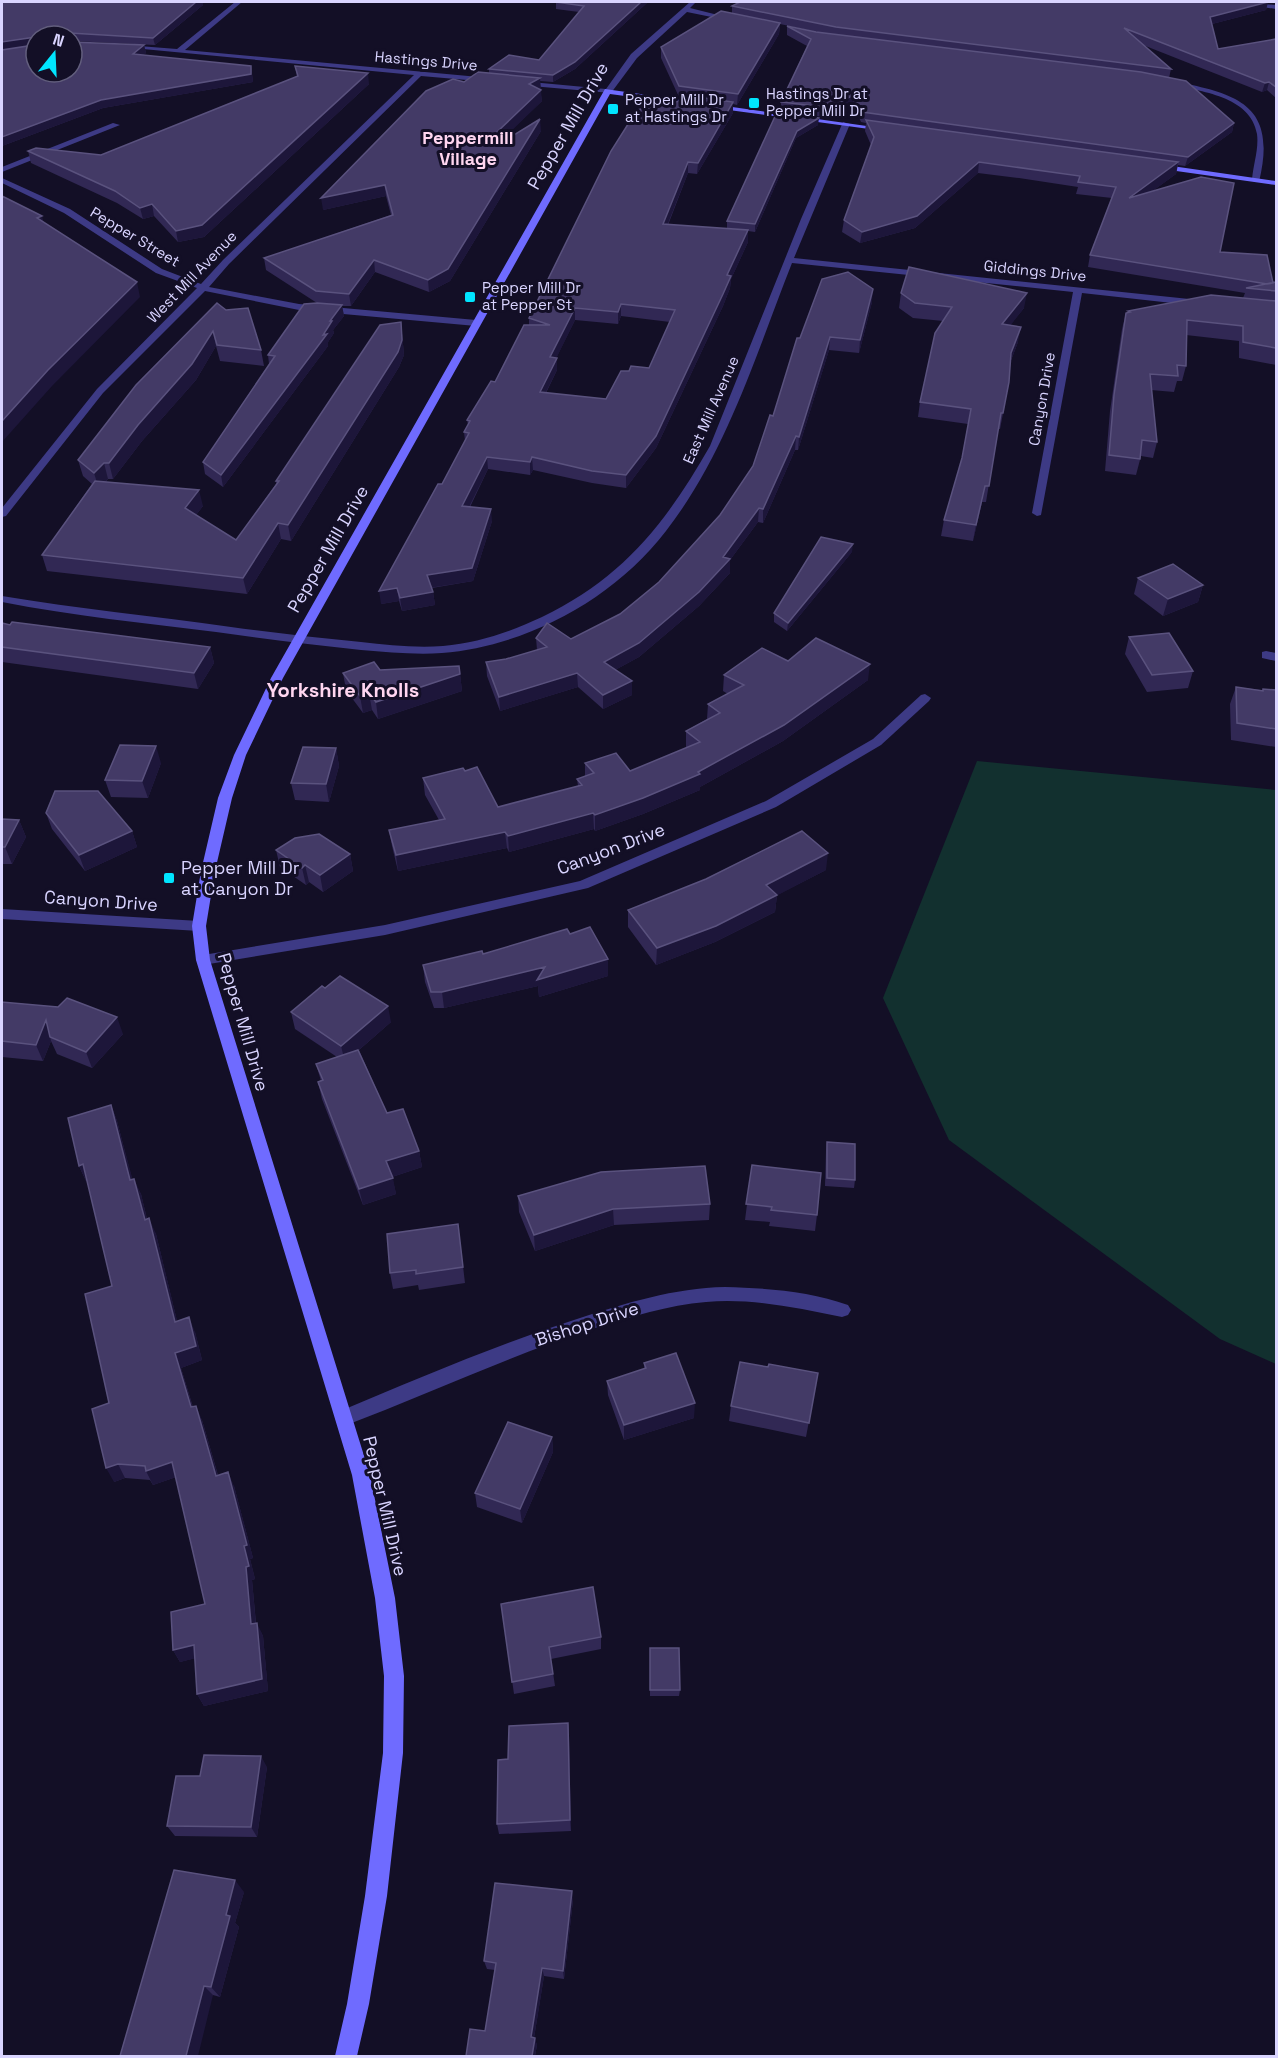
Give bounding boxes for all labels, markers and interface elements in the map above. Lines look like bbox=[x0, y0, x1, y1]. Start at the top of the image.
north arrow bbox=[24, 24, 84, 84]
text: N bbox=[50, 29, 67, 52]
street label: Hastings Drive bbox=[374, 47, 478, 74]
street label: Pepper Mill Drive bbox=[522, 58, 613, 193]
place label: Hastings Dr at Pepper Mill Dr bbox=[766, 84, 868, 120]
place label: Pepper Mill Dr at Hastings Dr bbox=[625, 90, 727, 126]
marker: Hastings Dr at Pepper Mill Dr bbox=[747, 96, 761, 110]
marker: Pepper Mill Dr at Hastings Dr bbox=[606, 102, 620, 116]
district label: Peppermill Village bbox=[422, 126, 514, 170]
street label: Pepper Street bbox=[87, 202, 184, 271]
street label: West Mill Avenue bbox=[143, 226, 241, 327]
street label: Giddings Drive bbox=[983, 256, 1087, 285]
place label: Pepper Mill Dr at Pepper St bbox=[482, 278, 581, 314]
marker: Pepper Mill Dr at Pepper St bbox=[463, 290, 477, 304]
street label: Canyon Drive bbox=[1024, 350, 1059, 447]
street label: East Mill Avenue bbox=[678, 353, 743, 467]
street label: Pepper Mill Drive bbox=[282, 481, 373, 616]
district label: Yorkshire Knolls bbox=[267, 677, 419, 703]
street label: Canyon Drive bbox=[554, 817, 668, 880]
place label: Pepper Mill Dr at Canyon Dr bbox=[181, 856, 300, 900]
marker: Pepper Mill Dr at Canyon Dr bbox=[162, 871, 176, 885]
street label: Canyon Drive bbox=[44, 885, 159, 916]
street label: Pepper Mill Drive bbox=[213, 950, 274, 1094]
street label: Bishop Drive bbox=[532, 1296, 641, 1351]
street label: Pepper Mill Drive bbox=[358, 1434, 413, 1578]

